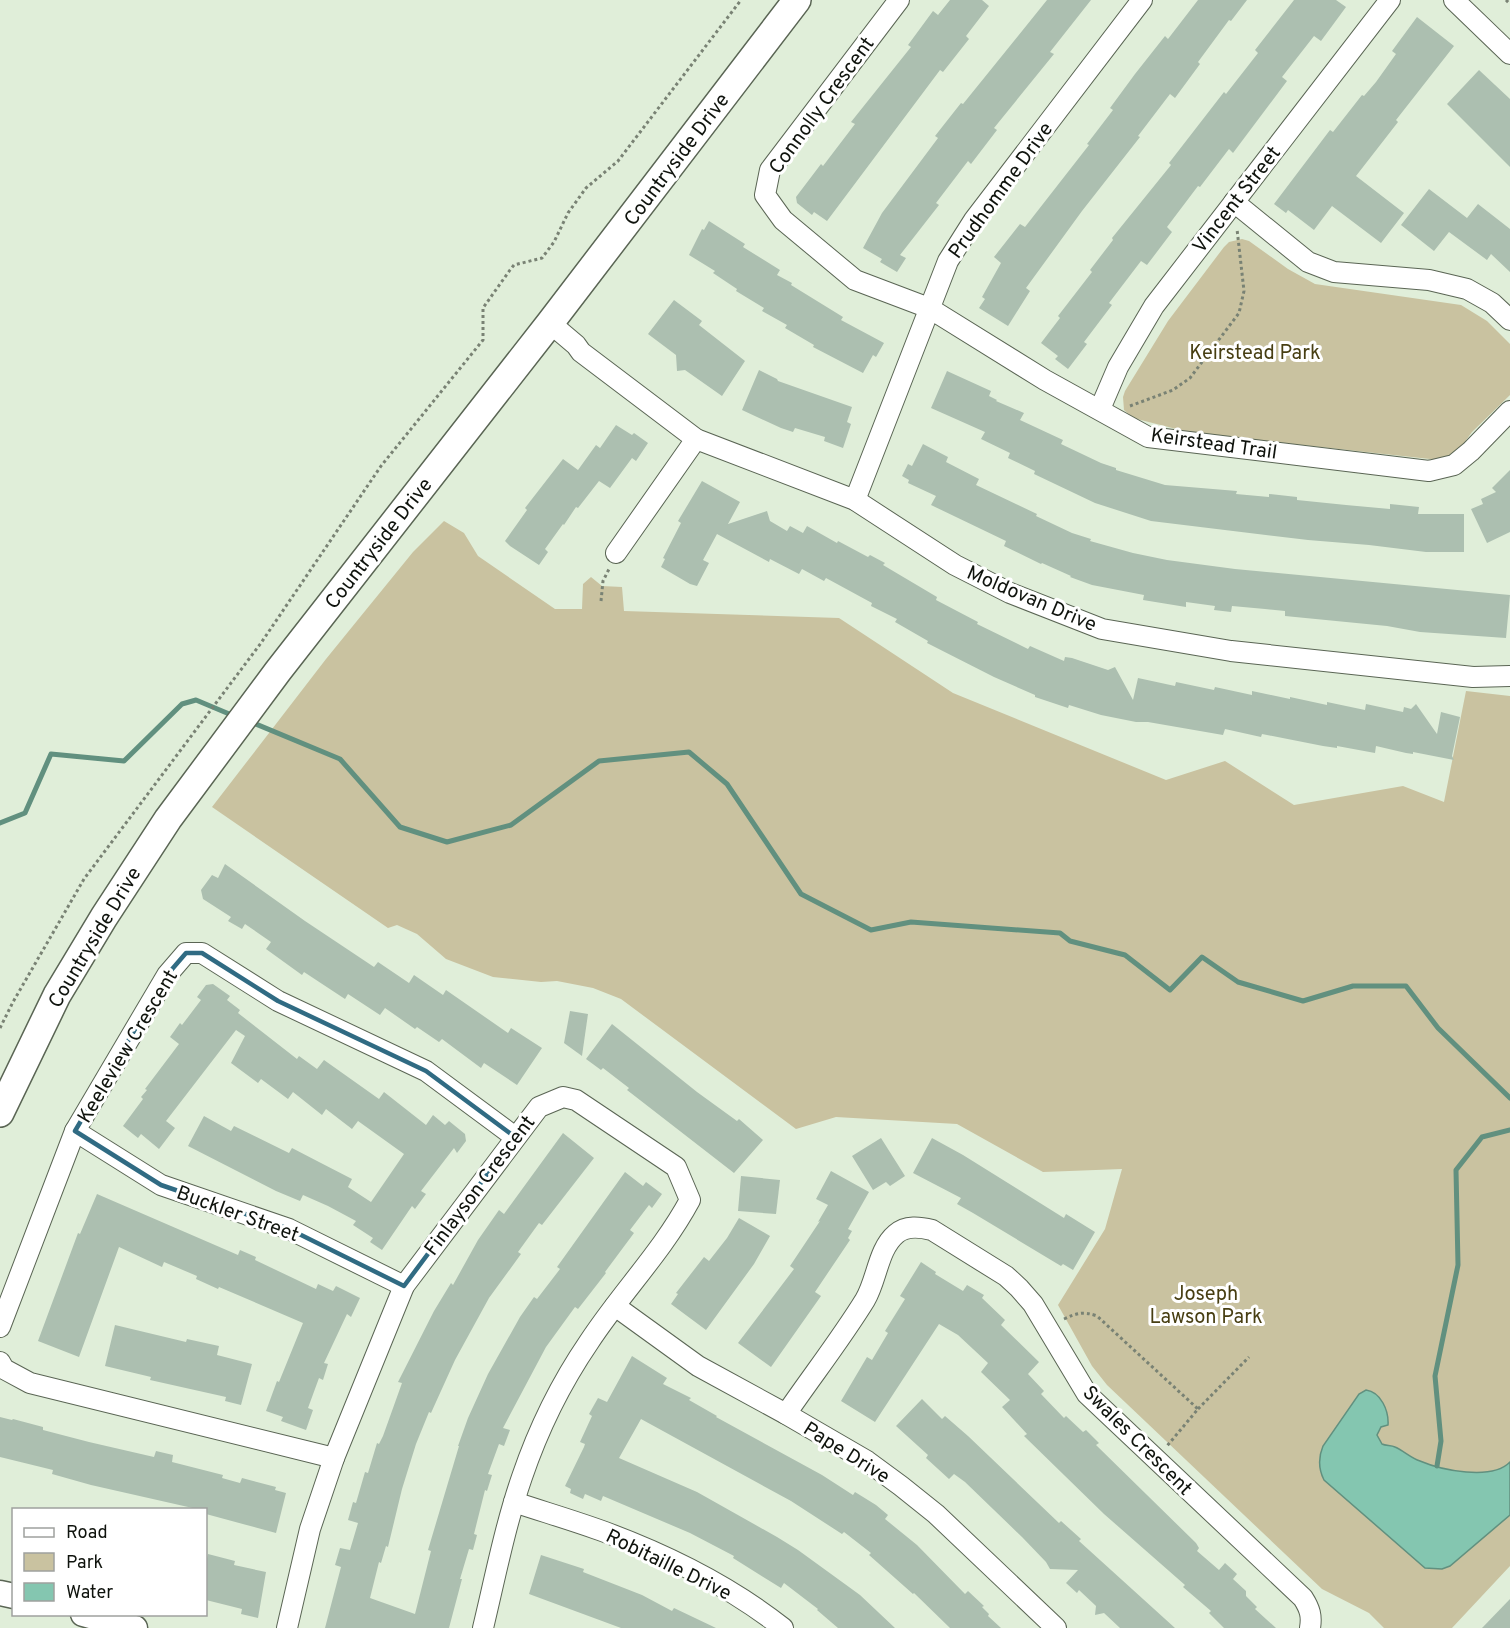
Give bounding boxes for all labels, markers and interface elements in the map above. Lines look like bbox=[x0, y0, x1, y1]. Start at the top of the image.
street label: Connolly Crescent bbox=[764, 32, 881, 180]
street label: Countryside Drive bbox=[619, 88, 736, 232]
street label: Prudhomme Drive bbox=[943, 118, 1060, 265]
street label: Vincent Street bbox=[1188, 141, 1288, 259]
park label: Keirstead Park bbox=[1189, 341, 1321, 367]
street label: Keirstead Trail bbox=[1149, 423, 1279, 467]
street label: Countryside Drive bbox=[320, 473, 439, 615]
street label: Moldovan Drive bbox=[962, 561, 1100, 639]
street label: Countryside Drive bbox=[43, 863, 148, 1013]
street label: Keeleview Crescent bbox=[73, 965, 185, 1129]
street label: Finlayson Crescent bbox=[419, 1111, 542, 1262]
street label: Buckler Street bbox=[172, 1181, 302, 1249]
park label: Joseph Lawson Park bbox=[1149, 1282, 1263, 1331]
street label: Swales Crescent bbox=[1076, 1381, 1197, 1502]
street label: Pape Drive bbox=[798, 1417, 894, 1491]
legend bbox=[12, 1508, 207, 1616]
text: Road bbox=[66, 1522, 108, 1545]
street label: Robitaille Drive bbox=[601, 1524, 735, 1607]
text: Park bbox=[66, 1552, 103, 1575]
text: Water bbox=[66, 1582, 113, 1605]

